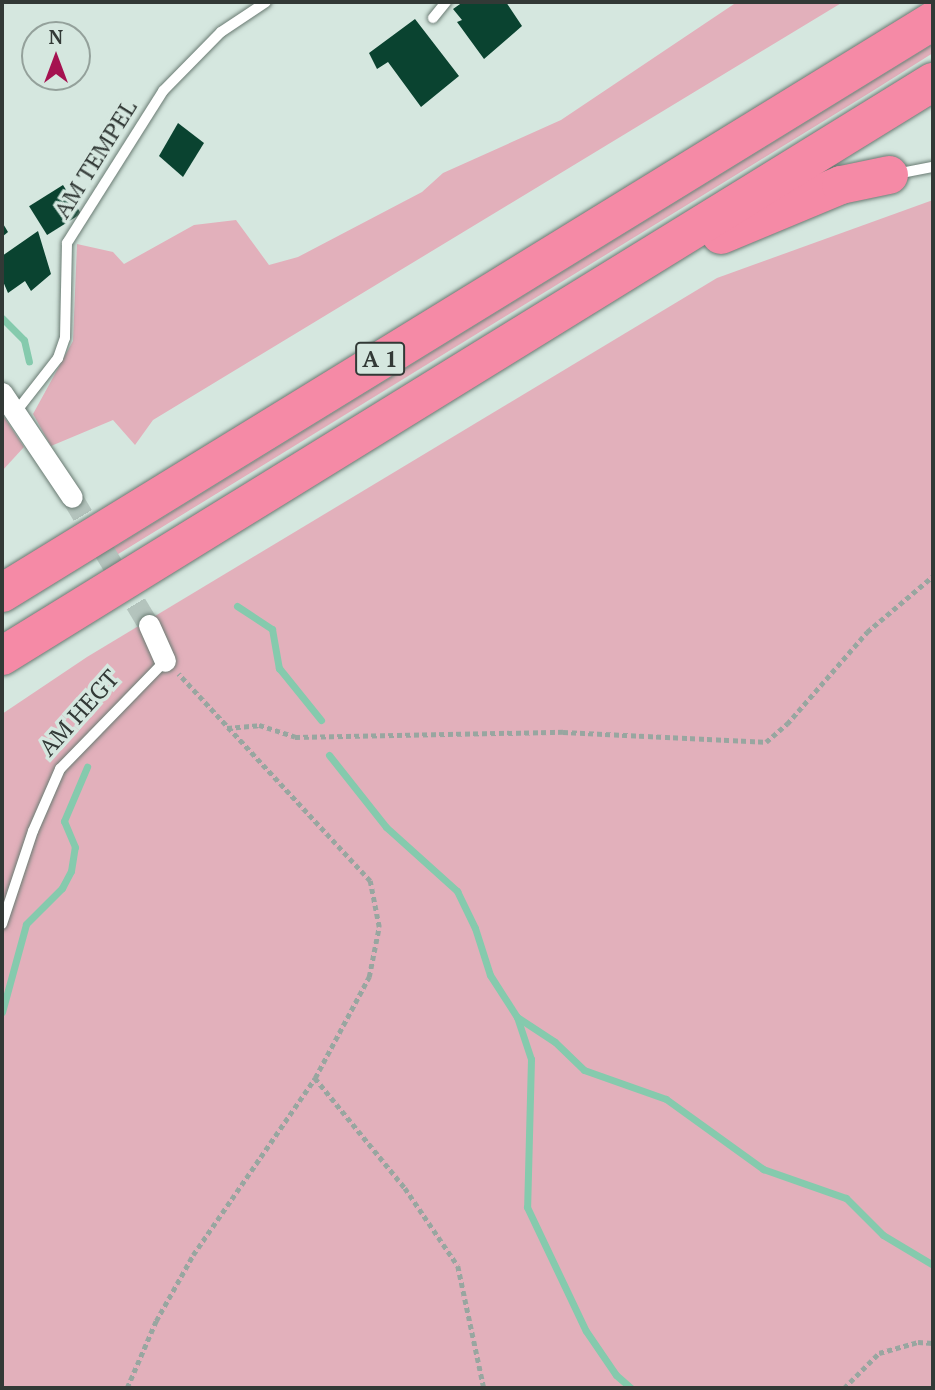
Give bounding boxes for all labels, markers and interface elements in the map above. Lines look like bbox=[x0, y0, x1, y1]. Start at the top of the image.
north arrow bbox=[21, 21, 91, 91]
text: N bbox=[49, 24, 63, 49]
street label: AM TEMPEL bbox=[47, 95, 143, 223]
road number: A 1 bbox=[354, 340, 406, 378]
street label: AM HEGT bbox=[33, 664, 125, 762]

